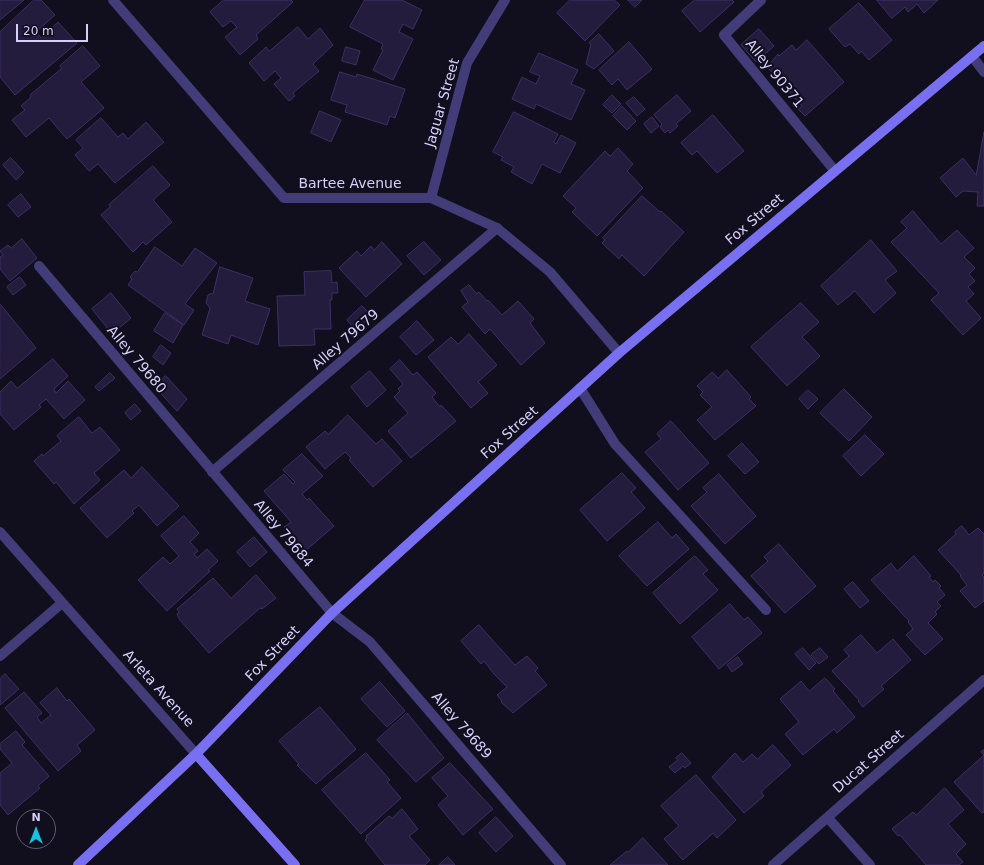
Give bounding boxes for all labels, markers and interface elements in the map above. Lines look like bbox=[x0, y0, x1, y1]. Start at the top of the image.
scale bar bbox=[18, 16, 90, 42]
text: 20 m bbox=[23, 24, 54, 38]
street label: Alley 90371 bbox=[741, 36, 807, 112]
street label: Jaguar Street bbox=[422, 57, 464, 149]
street label: Bartee Avenue bbox=[298, 176, 402, 192]
street label: Fox Street bbox=[722, 191, 788, 249]
street label: Alley 79679 bbox=[309, 306, 383, 374]
street label: Alley 79680 bbox=[103, 323, 169, 397]
street label: Fox Street bbox=[478, 403, 542, 463]
street label: Alley 79684 bbox=[250, 497, 316, 571]
street label: Fox Street bbox=[242, 623, 304, 685]
street label: Arleta Avenue bbox=[119, 647, 197, 731]
street label: Alley 79689 bbox=[427, 689, 495, 763]
street label: Ducat Street bbox=[830, 727, 908, 797]
north arrow bbox=[16, 809, 56, 849]
text: N bbox=[31, 811, 41, 824]

